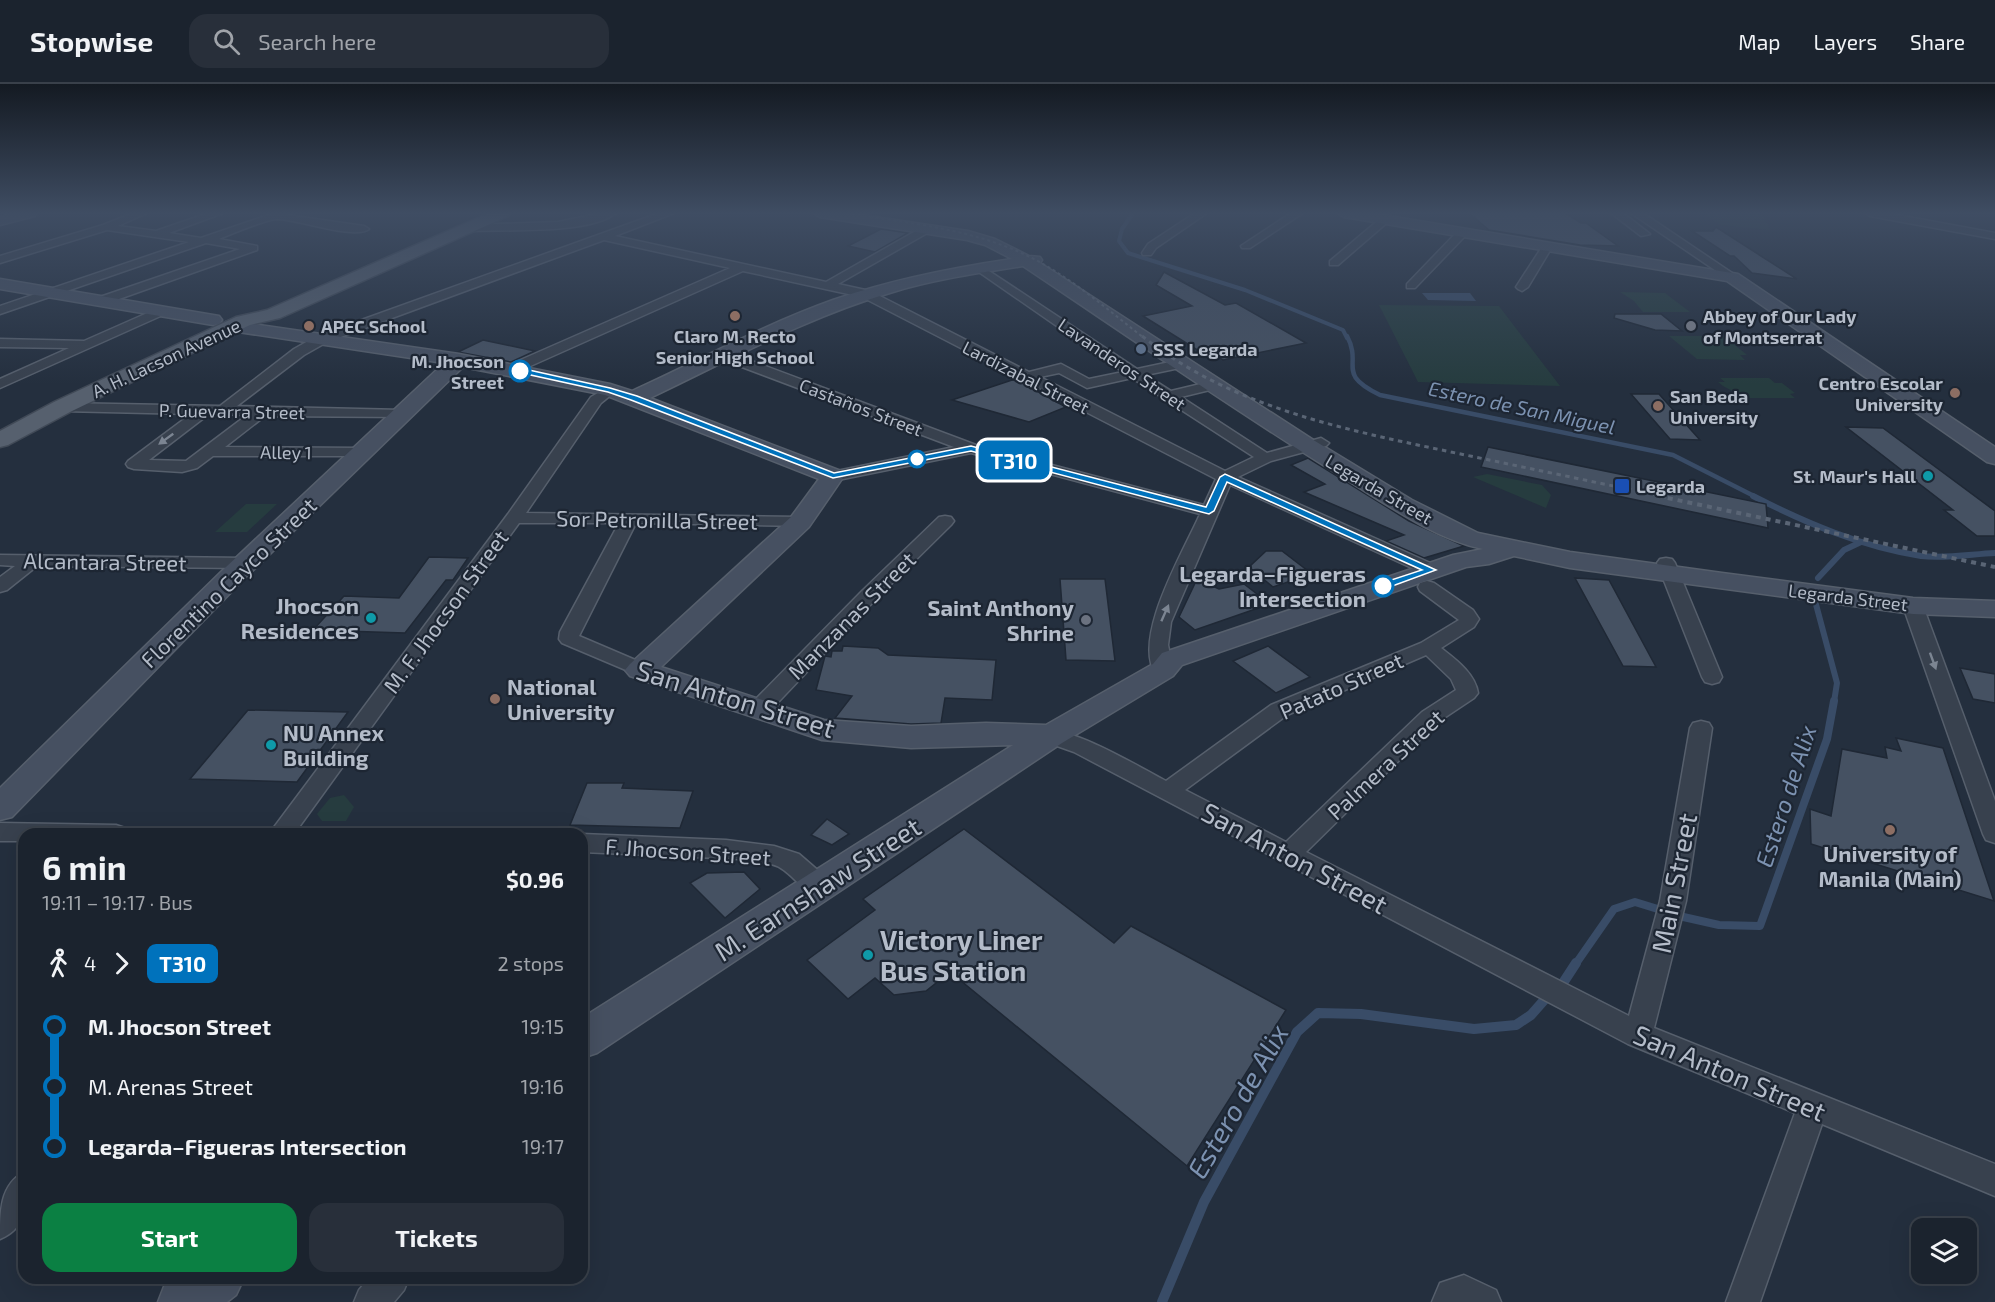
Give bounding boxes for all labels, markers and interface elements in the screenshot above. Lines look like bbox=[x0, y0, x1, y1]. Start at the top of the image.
search box bbox=[189, 14, 609, 68]
text: Stopwise bbox=[30, 24, 153, 58]
icon: search bbox=[210, 25, 243, 58]
text: Search here bbox=[258, 28, 376, 54]
text: Map bbox=[1738, 29, 1780, 54]
text: Layers bbox=[1813, 29, 1877, 54]
text: Share bbox=[1910, 29, 1965, 54]
place label: Abbey of Our Lady of Montserrat bbox=[1703, 305, 1857, 348]
marker: Claro M. Recto Senior High School bbox=[728, 309, 742, 323]
street label: Lavanderos Street bbox=[1054, 313, 1190, 415]
street label: A. H. Lacson Avenue bbox=[88, 314, 244, 402]
place label: APEC School bbox=[321, 315, 426, 337]
marker: APEC School bbox=[302, 319, 316, 333]
marker: Abbey of Our Lady of Montserrat bbox=[1684, 319, 1698, 333]
place label: Claro M. Recto Senior High School bbox=[656, 325, 814, 368]
street label: Lardizabal Street bbox=[959, 336, 1093, 418]
place label: SSS Legarda bbox=[1153, 338, 1258, 360]
marker: SSS Legarda bbox=[1134, 342, 1148, 356]
place label: M. Jhocson Street bbox=[411, 350, 505, 393]
marker: M. Jhocson Street bbox=[509, 360, 531, 382]
place label: Centro Escolar University bbox=[1819, 372, 1944, 415]
street label: Castaños Street bbox=[796, 373, 926, 441]
water label: Estero de San Miguel bbox=[1426, 375, 1618, 439]
place label: San Beda University bbox=[1670, 385, 1759, 428]
marker: Centro Escolar University bbox=[1948, 386, 1962, 400]
street label: P. Guevarra Street bbox=[159, 399, 305, 423]
marker: San Beda University bbox=[1651, 399, 1665, 413]
one-way arrow bbox=[159, 432, 174, 444]
line badge: T310 bbox=[972, 440, 1056, 479]
street label: Alley 1 bbox=[260, 441, 312, 463]
text: T310 bbox=[991, 448, 1037, 473]
street label: Legarda Street bbox=[1322, 449, 1437, 529]
unlabelled marker bbox=[908, 450, 926, 468]
place label: St. Maur's Hall bbox=[1793, 465, 1916, 487]
marker: St. Maur's Hall bbox=[1921, 469, 1935, 483]
place label: Legarda bbox=[1636, 475, 1705, 497]
marker: Legarda bbox=[1613, 477, 1631, 495]
street label: Florentino Cayco Street bbox=[135, 492, 321, 672]
street label: Sor Petronilla Street bbox=[556, 504, 758, 534]
street label: M. F. Jhocson Street bbox=[377, 525, 513, 697]
street label: Manzanas Street bbox=[782, 546, 920, 684]
street label: Alcantara Street bbox=[23, 547, 187, 575]
place label: Legarda–Figueras Intersection bbox=[1179, 560, 1366, 611]
marker: Legarda–Figueras Intersection bbox=[1372, 575, 1394, 597]
street label: Legarda Street bbox=[1787, 579, 1909, 615]
place label: Jhocson Residences bbox=[241, 592, 359, 643]
place label: Saint Anthony Shrine bbox=[928, 594, 1075, 645]
one-way arrow bbox=[1161, 604, 1170, 622]
marker: Jhocson Residences bbox=[364, 611, 378, 625]
marker: Saint Anthony Shrine bbox=[1079, 613, 1093, 627]
street label: Patato Street bbox=[1275, 646, 1407, 724]
one-way arrow bbox=[1928, 652, 1938, 670]
street label: San Anton Street bbox=[633, 653, 839, 743]
place label: National University bbox=[507, 673, 615, 725]
marker: National University bbox=[488, 692, 502, 706]
street label: Palmera Street bbox=[1321, 703, 1449, 825]
place label: NU Annex Building bbox=[283, 719, 384, 770]
water label: Estero de Alix bbox=[1748, 721, 1822, 871]
marker: NU Annex Building bbox=[264, 738, 278, 752]
street label: San Anton Street bbox=[1197, 795, 1393, 919]
street label: M. Earnshaw Street bbox=[708, 809, 926, 967]
street label: Main Street bbox=[1644, 810, 1702, 956]
marker: University of Manila (Main) bbox=[1883, 823, 1897, 837]
street label: F. Jhocson Street bbox=[604, 832, 772, 870]
place label: University of Manila (Main) bbox=[1818, 840, 1962, 891]
text: 6 min bbox=[42, 847, 127, 887]
text: $0.96 bbox=[506, 866, 564, 892]
text: 19:11 – 19:17 · Bus bbox=[42, 890, 193, 914]
place label: Victory Liner Bus Station bbox=[880, 923, 1043, 986]
icon: walk bbox=[42, 947, 75, 980]
icon: forward bbox=[105, 947, 138, 980]
marker: Victory Liner Bus Station bbox=[861, 948, 875, 962]
text: 4 bbox=[84, 951, 96, 975]
text: T310 bbox=[159, 951, 206, 976]
text: 2 stops bbox=[497, 951, 564, 975]
text: M. Jhocson Street bbox=[88, 1013, 271, 1039]
text: 19:15 bbox=[521, 1014, 564, 1038]
street label: San Anton Street bbox=[1629, 1017, 1831, 1127]
water label: Estero de Alix bbox=[1179, 1018, 1295, 1184]
text: M. Arenas Street bbox=[88, 1073, 253, 1099]
text: 19:16 bbox=[520, 1074, 564, 1098]
text: Legarda–Figueras Intersection bbox=[88, 1133, 407, 1159]
text: 19:17 bbox=[522, 1134, 564, 1158]
button: Start bbox=[42, 1203, 297, 1272]
button: Tickets bbox=[309, 1203, 564, 1272]
map controls bbox=[1911, 1218, 1977, 1284]
button: layers bbox=[1911, 1218, 1977, 1284]

